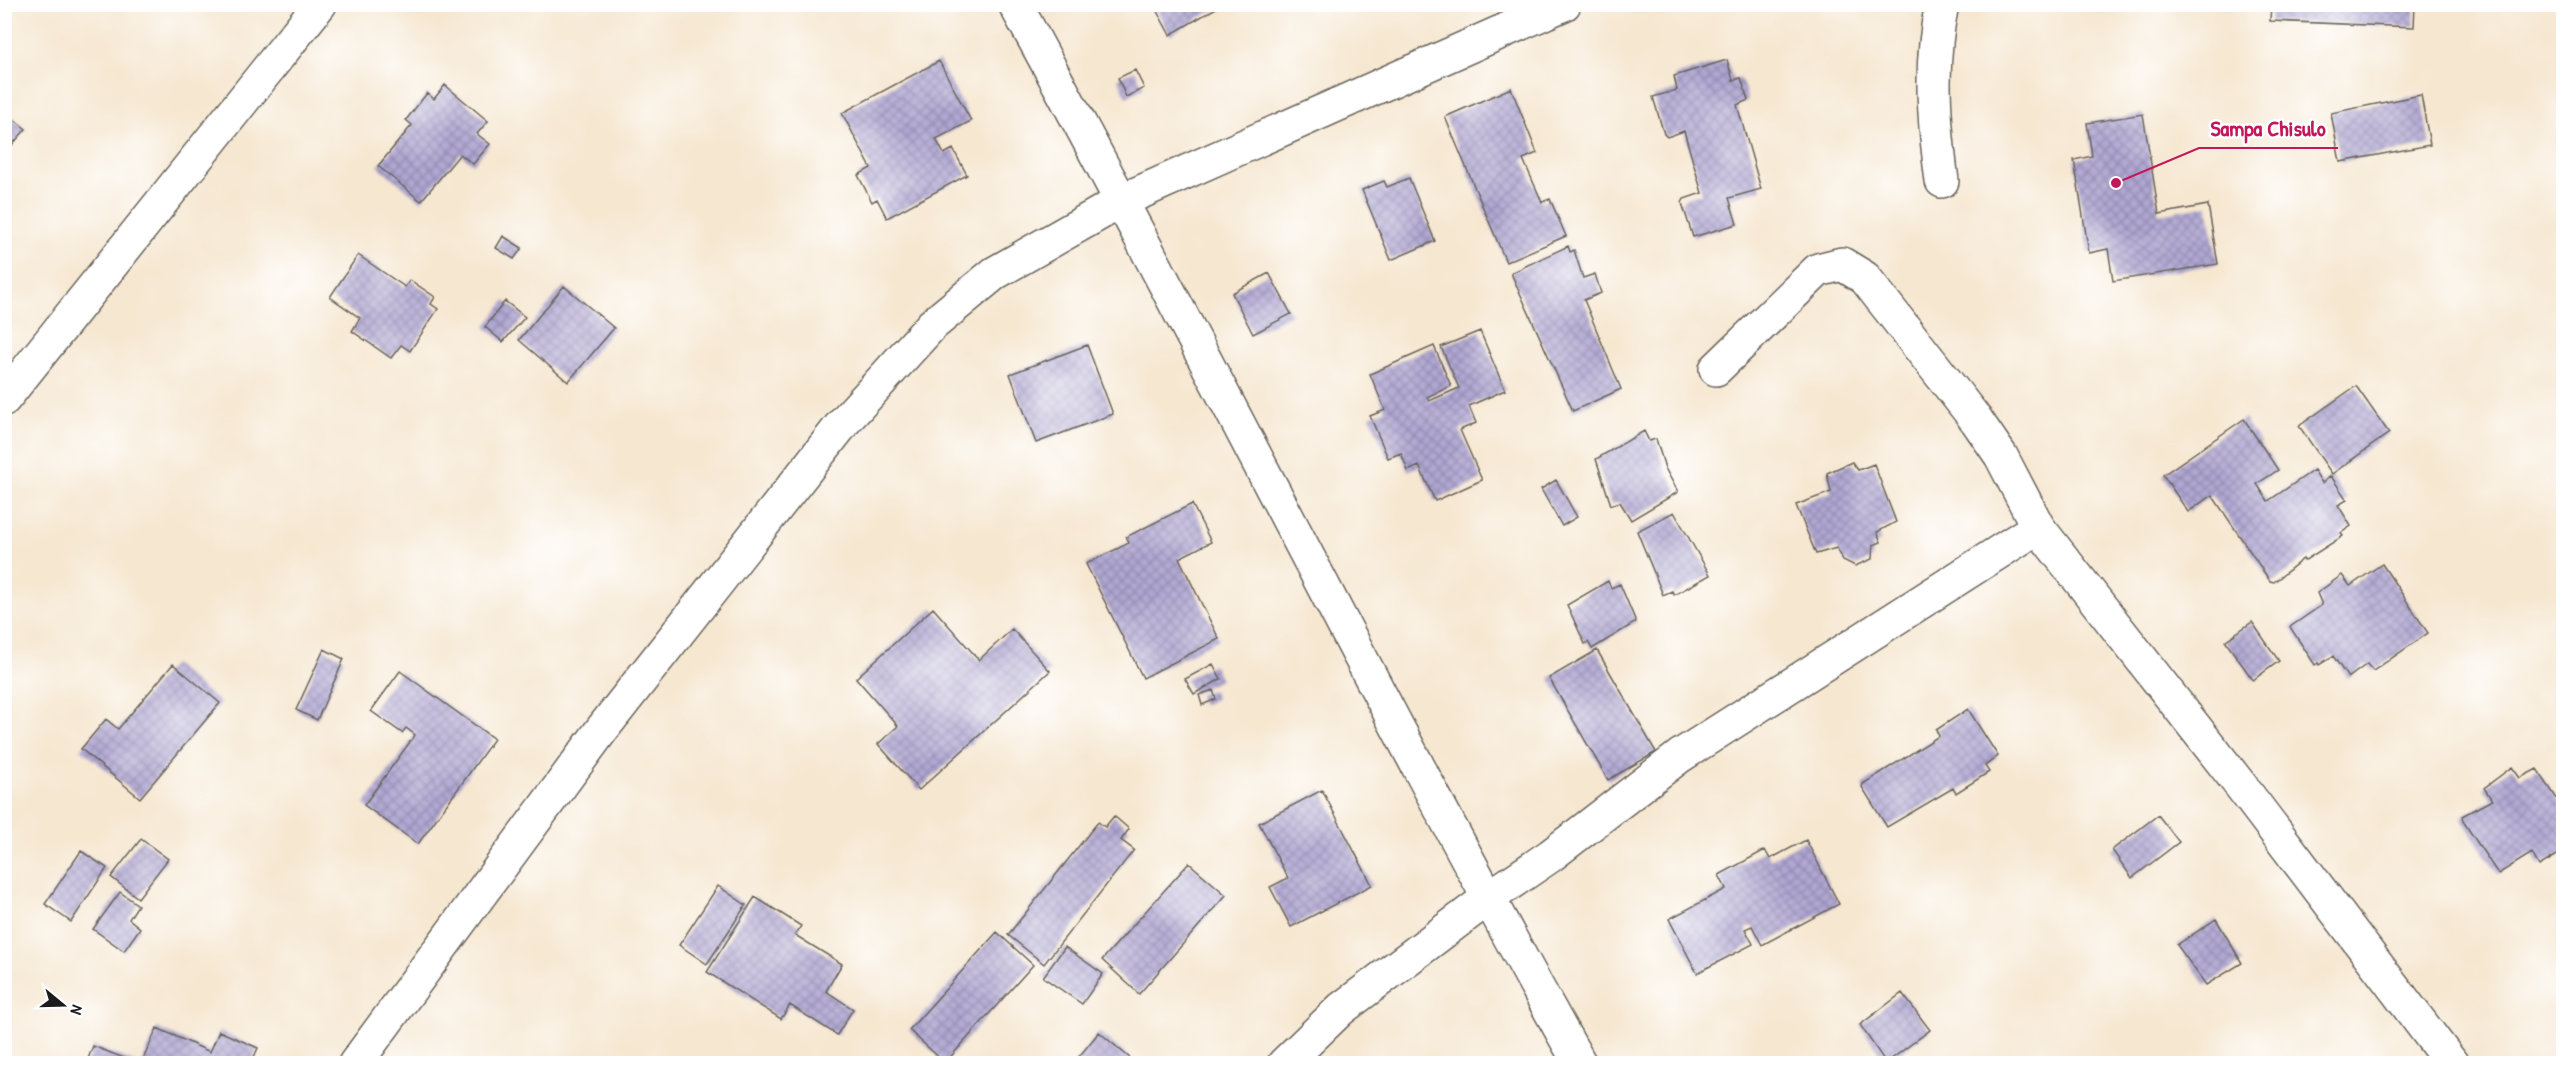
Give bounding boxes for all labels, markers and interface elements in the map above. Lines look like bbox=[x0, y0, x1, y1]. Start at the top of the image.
callout: Sampa Chisulo bbox=[2199, 108, 2338, 148]
text: Sampa Chisulo bbox=[2211, 113, 2326, 144]
north arrow bbox=[33, 975, 93, 1035]
text: N bbox=[65, 1002, 89, 1018]

